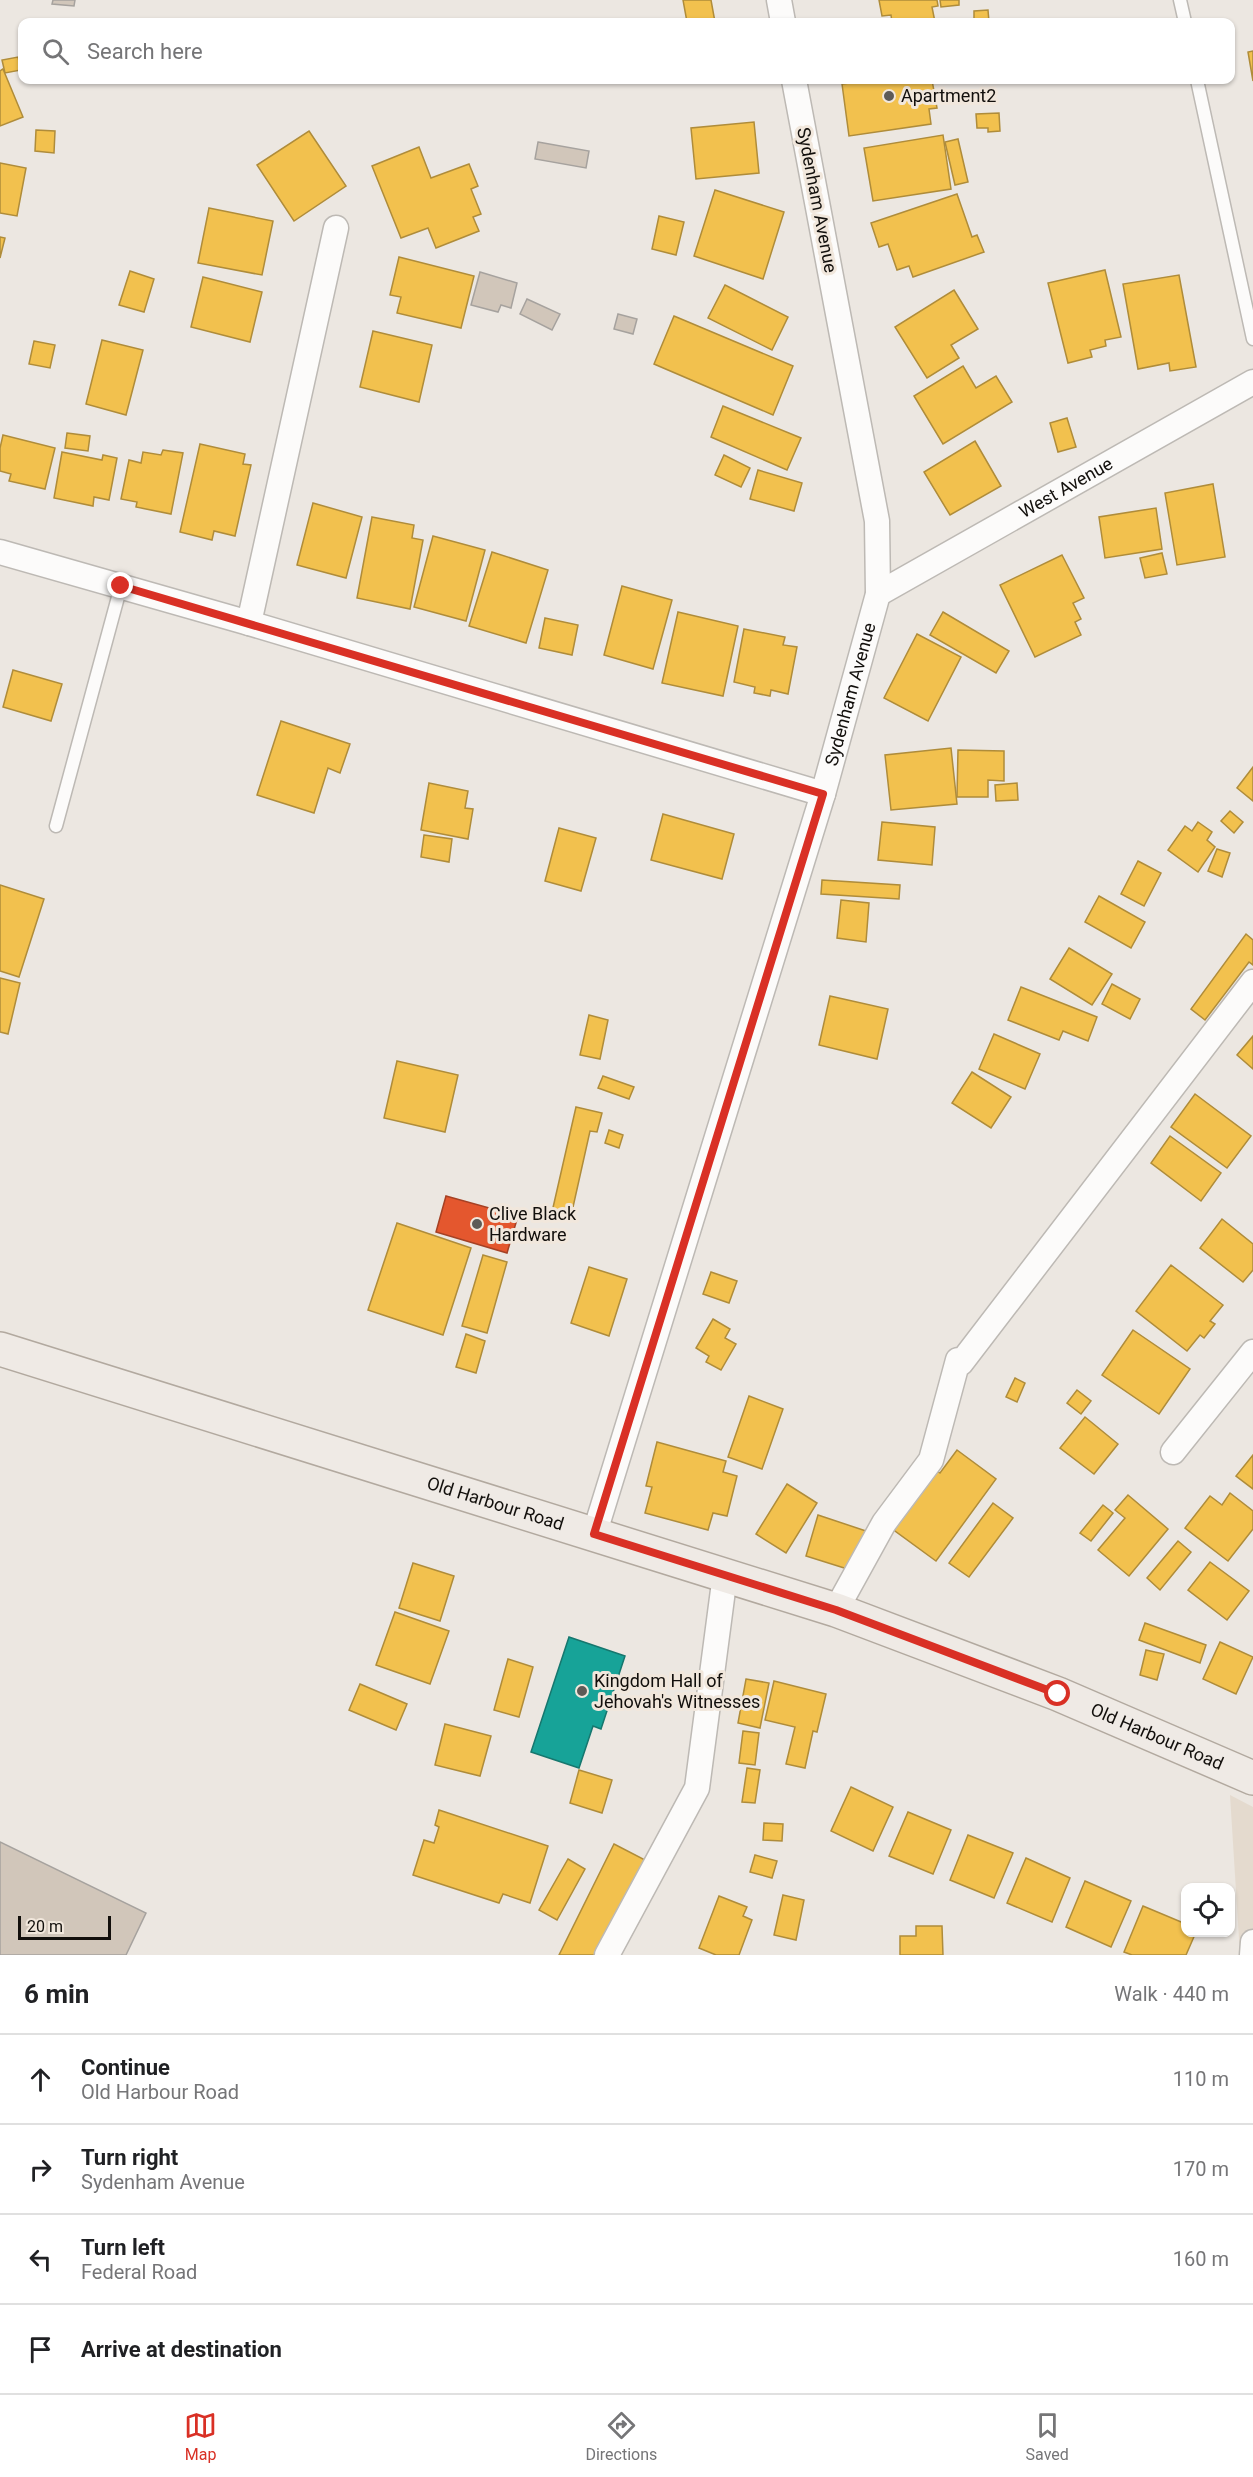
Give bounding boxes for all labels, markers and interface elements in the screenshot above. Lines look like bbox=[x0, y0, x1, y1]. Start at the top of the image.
search box bbox=[18, 18, 1235, 84]
icon: search bbox=[39, 35, 72, 68]
text: Search here bbox=[87, 39, 203, 64]
place label: Apartment2 bbox=[901, 85, 996, 106]
marker: Apartment2 bbox=[882, 89, 896, 103]
street label: Sydenham Avenue bbox=[793, 125, 842, 274]
street label: West Avenue bbox=[1015, 453, 1116, 522]
route end bbox=[107, 572, 133, 598]
street label: Sydenham Avenue bbox=[820, 620, 880, 768]
place label: Clive Black Hardware bbox=[489, 1203, 577, 1245]
marker: Clive Black Hardware bbox=[470, 1217, 484, 1231]
street label: Old Harbour Road bbox=[424, 1472, 567, 1534]
place label: Kingdom Hall of Jehovah's Witnesses bbox=[594, 1670, 760, 1712]
route start bbox=[1044, 1680, 1070, 1706]
marker: Kingdom Hall of Jehovah's Witnesses bbox=[575, 1684, 589, 1698]
street label: Old Harbour Road bbox=[1088, 1698, 1227, 1774]
map controls bbox=[1181, 1883, 1235, 1937]
button: locate bbox=[1181, 1883, 1235, 1937]
scale bar bbox=[18, 1913, 111, 1940]
text: 20 m bbox=[27, 1917, 63, 1936]
text: 6 min bbox=[24, 1979, 89, 2009]
text: Walk · 440 m bbox=[1114, 1982, 1229, 2006]
text: Continue bbox=[81, 2055, 170, 2080]
icon: ahead bbox=[24, 2063, 57, 2096]
text: 110 m bbox=[1173, 2067, 1229, 2091]
text: Old Harbour Road bbox=[81, 2080, 239, 2104]
text: Turn right bbox=[81, 2145, 178, 2170]
icon: right bbox=[24, 2153, 57, 2186]
text: 170 m bbox=[1173, 2157, 1229, 2181]
text: Sydenham Avenue bbox=[81, 2170, 245, 2194]
text: Turn left bbox=[81, 2235, 165, 2260]
icon: left bbox=[24, 2243, 57, 2276]
text: 160 m bbox=[1173, 2247, 1229, 2271]
text: Federal Road bbox=[81, 2260, 197, 2284]
icon: arrive bbox=[24, 2333, 57, 2366]
text: Arrive at destination bbox=[81, 2337, 282, 2362]
tab: Map bbox=[184, 2409, 217, 2464]
tab: Directions bbox=[585, 2409, 657, 2464]
tab: Saved bbox=[1026, 2409, 1069, 2464]

